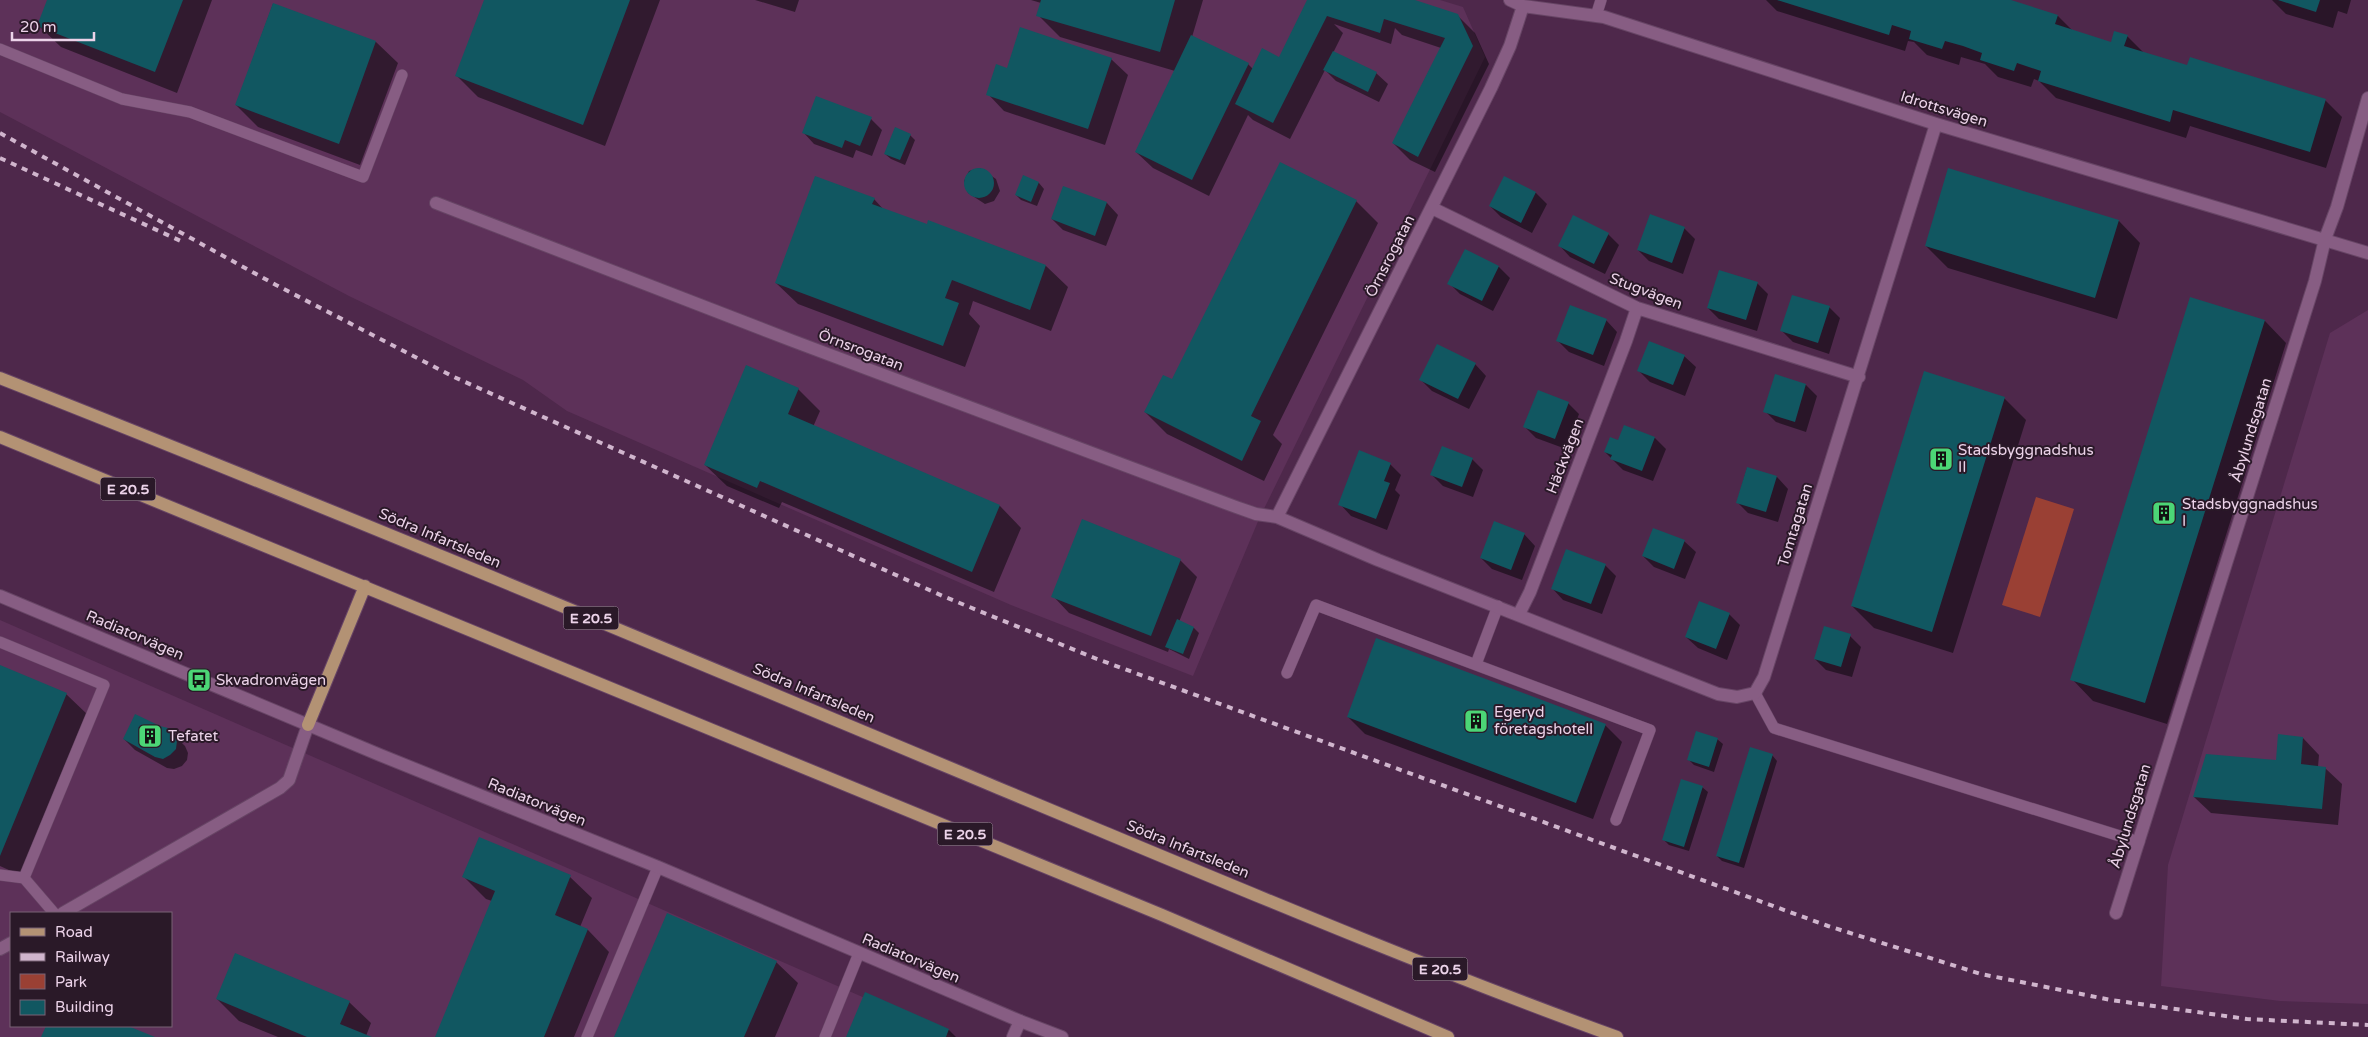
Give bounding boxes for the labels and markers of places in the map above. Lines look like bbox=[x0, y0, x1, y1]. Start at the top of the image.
place label: Stadsbyggnadshus II bbox=[1958, 441, 2094, 476]
building icon: Stadsbyggnadshus II bbox=[1928, 446, 1954, 472]
place label: Stadsbyggnadshus I bbox=[2182, 495, 2318, 530]
building icon: Stadsbyggnadshus I bbox=[2151, 500, 2177, 526]
bus stop icon: Skvadronvägen bbox=[186, 667, 212, 693]
place label: Skvadronvägen bbox=[216, 671, 326, 689]
place label: Egeryd företagshotell bbox=[1494, 703, 1593, 738]
building icon: Egeryd företagshotell bbox=[1463, 708, 1489, 734]
building icon: Tefatet bbox=[137, 723, 163, 749]
place label: Tefatet bbox=[168, 727, 219, 745]

